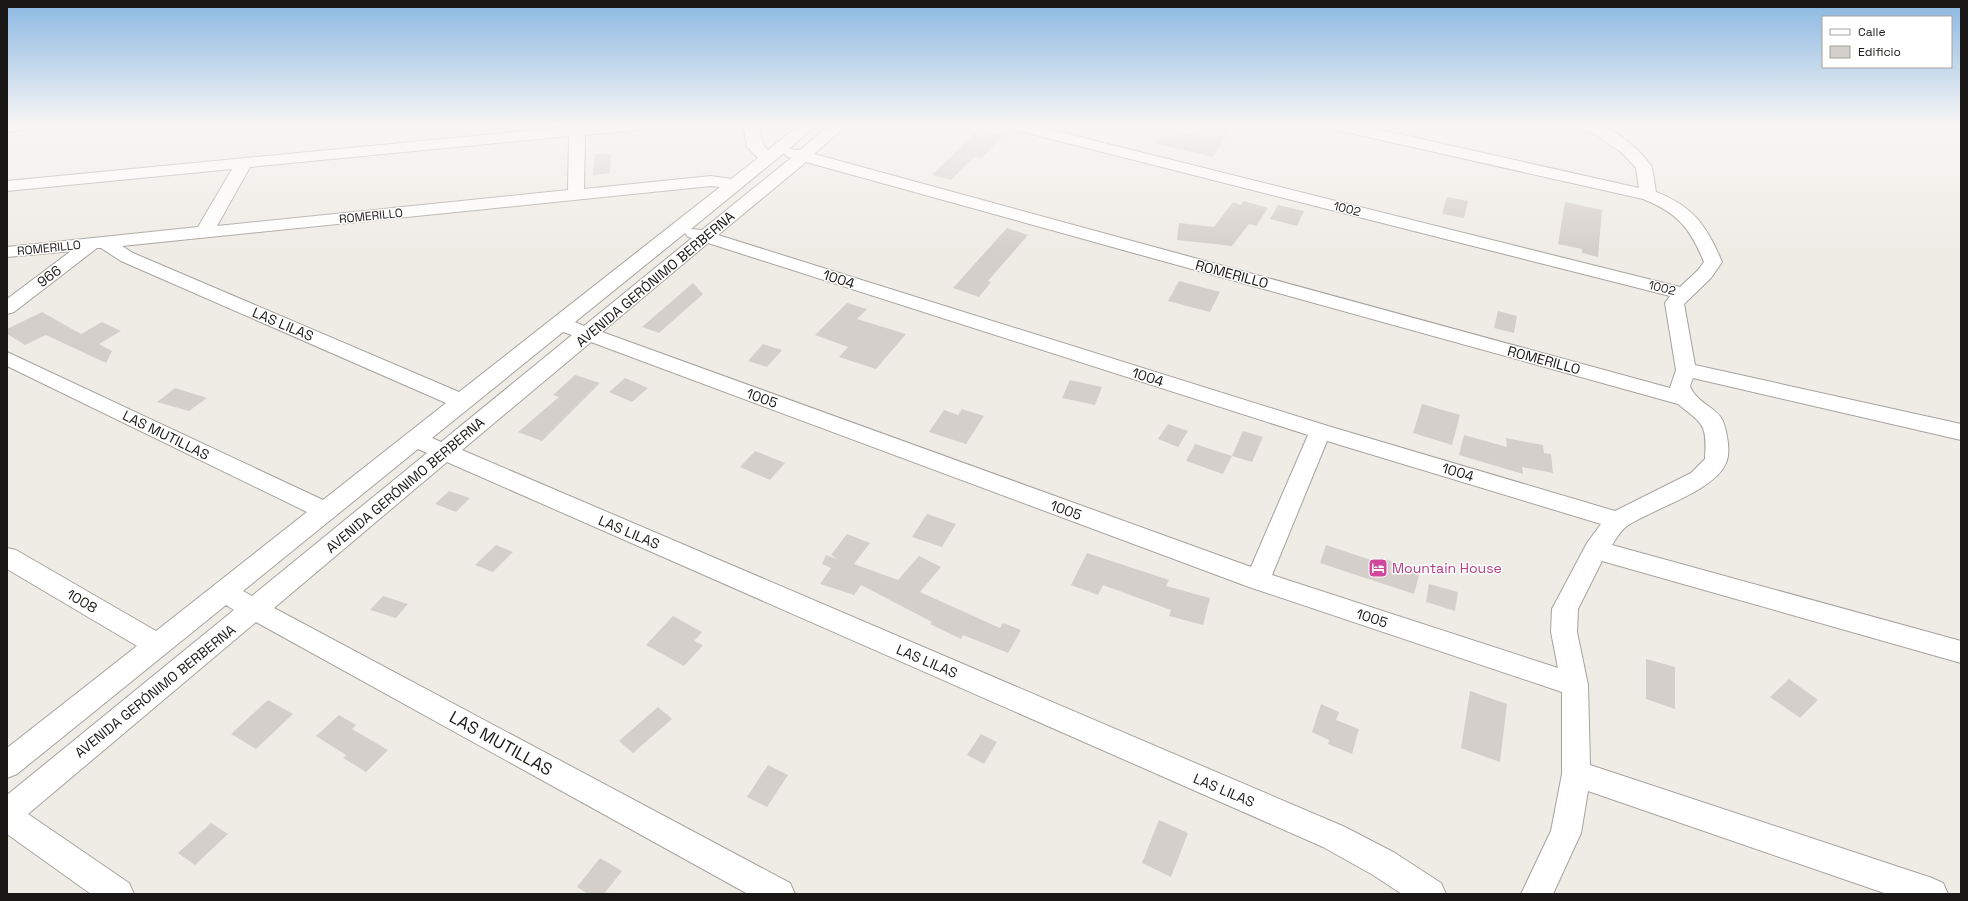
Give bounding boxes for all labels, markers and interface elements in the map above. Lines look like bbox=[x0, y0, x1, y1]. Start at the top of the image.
legend bbox=[1822, 16, 1952, 68]
text: Calle bbox=[1858, 24, 1886, 40]
text: Edificio bbox=[1858, 44, 1901, 60]
street label: 1002 bbox=[1332, 198, 1362, 220]
street label: ROMERILLO bbox=[338, 205, 404, 227]
street label: AVENIDA GERÓNIMO BERBERNA bbox=[572, 207, 738, 351]
street label: ROMERILLO bbox=[16, 237, 82, 259]
street label: ROMERILLO bbox=[1194, 256, 1270, 292]
street label: 966 bbox=[33, 261, 65, 291]
street label: 1004 bbox=[821, 265, 857, 293]
street label: 1002 bbox=[1647, 277, 1677, 299]
street label: LAS LILAS bbox=[250, 303, 316, 345]
street label: ROMERILLO bbox=[1506, 342, 1582, 378]
street label: 1004 bbox=[1130, 363, 1166, 391]
street label: 1005 bbox=[744, 384, 780, 412]
street label: LAS MUTILLAS bbox=[120, 406, 212, 464]
street label: AVENIDA GERÓNIMO BERBERNA bbox=[322, 413, 488, 557]
street label: 1004 bbox=[1440, 459, 1476, 485]
street label: 1005 bbox=[1048, 496, 1084, 524]
street label: LAS LILAS bbox=[596, 511, 662, 553]
hotel icon: Mountain House bbox=[1367, 557, 1389, 579]
place label: Mountain House bbox=[1392, 559, 1502, 577]
street label: 1008 bbox=[63, 585, 101, 617]
street label: 1005 bbox=[1354, 604, 1390, 632]
street label: AVENIDA GERÓNIMO BERBERNA bbox=[71, 620, 239, 762]
street label: LAS LILAS bbox=[894, 640, 960, 682]
street label: LAS MUTILLAS bbox=[446, 706, 556, 780]
street label: LAS LILAS bbox=[1191, 769, 1257, 811]

